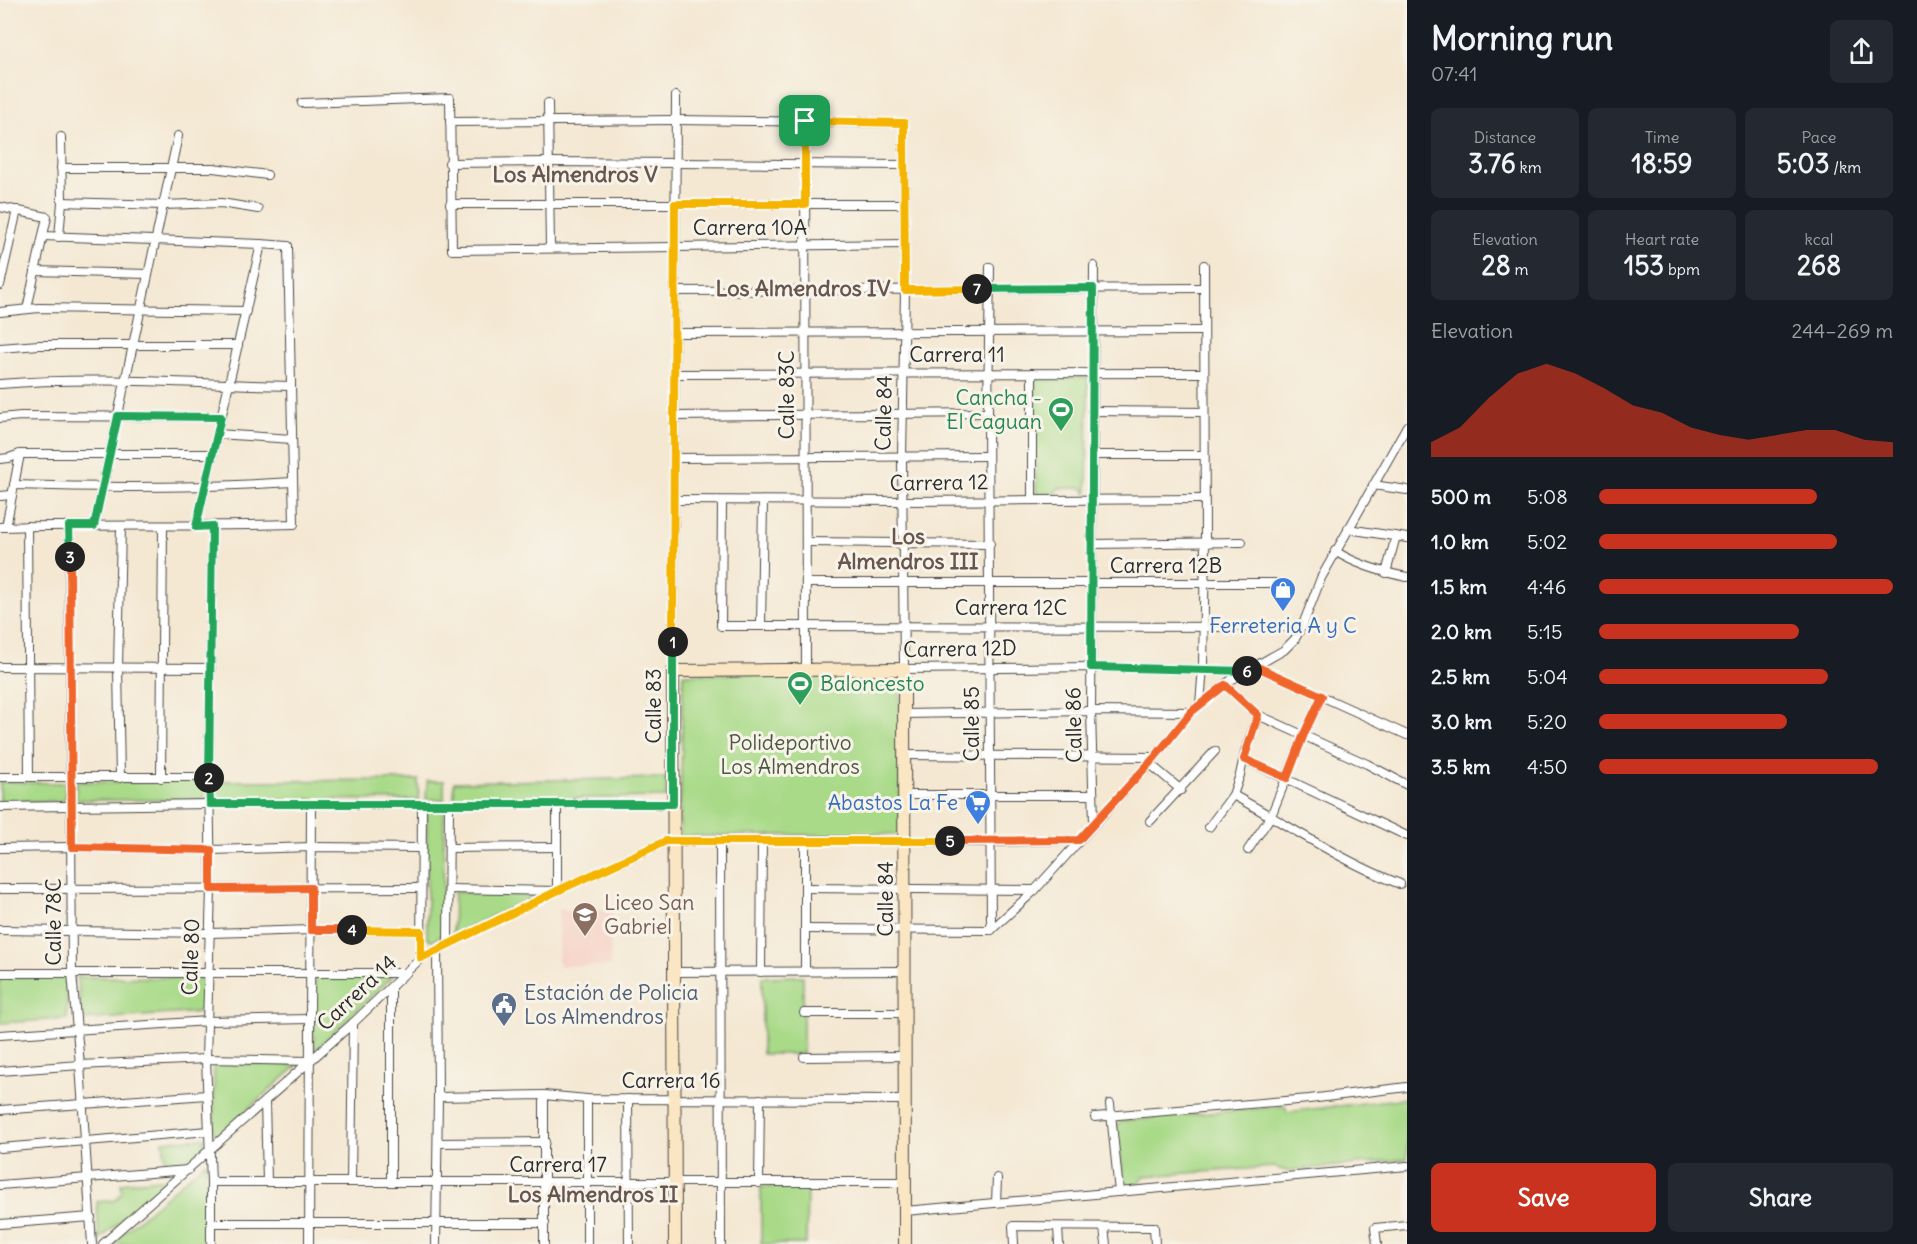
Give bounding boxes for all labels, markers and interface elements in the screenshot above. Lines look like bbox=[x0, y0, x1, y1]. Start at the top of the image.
text: Morning run bbox=[1431, 17, 1613, 59]
button: share bbox=[1830, 20, 1893, 83]
text: 07:41 bbox=[1431, 61, 1478, 86]
pin bbox=[779, 95, 830, 146]
icon: arrive bbox=[788, 104, 821, 137]
text: Distance bbox=[1474, 127, 1536, 147]
text: Time bbox=[1645, 127, 1679, 147]
text: Pace bbox=[1802, 127, 1836, 147]
text: 3.76 bbox=[1468, 147, 1516, 180]
text: 18:59 bbox=[1631, 147, 1693, 180]
text: 5:03 bbox=[1777, 147, 1829, 180]
text: km bbox=[1516, 157, 1542, 177]
text: /km bbox=[1829, 157, 1861, 177]
district label: Los Almendros V bbox=[492, 160, 658, 188]
street label: Carrera 10A bbox=[693, 214, 807, 241]
text: Elevation bbox=[1472, 229, 1538, 249]
text: Heart rate bbox=[1625, 229, 1699, 249]
text: kcal bbox=[1805, 229, 1833, 249]
text: 28 bbox=[1481, 249, 1511, 282]
text: 153 bbox=[1624, 249, 1664, 282]
text: 268 bbox=[1797, 249, 1841, 282]
text: m bbox=[1511, 259, 1529, 279]
text: bpm bbox=[1664, 259, 1700, 279]
district label: Los Almendros IV bbox=[716, 274, 891, 302]
pin: 7 bbox=[962, 274, 992, 304]
text: 7 bbox=[973, 279, 981, 299]
text: Elevation bbox=[1431, 318, 1513, 343]
text: 244–269 m bbox=[1792, 318, 1893, 343]
street label: Carrera 11 bbox=[909, 341, 1005, 368]
street label: Calle 83C bbox=[773, 350, 800, 440]
street label: Calle 84 bbox=[869, 375, 898, 451]
place label: Cancha - El Caguan bbox=[946, 384, 1042, 435]
sports icon: Cancha - El Caguan bbox=[1046, 395, 1076, 433]
street label: Carrera 12 bbox=[889, 468, 989, 497]
text: 500 m bbox=[1431, 484, 1491, 509]
text: 5:08 bbox=[1527, 484, 1568, 509]
district label: Los Almendros III bbox=[837, 522, 979, 575]
text: 1.0 km bbox=[1431, 529, 1489, 554]
text: 5:02 bbox=[1527, 529, 1567, 554]
pin: 3 bbox=[55, 542, 85, 572]
text: 3 bbox=[65, 547, 75, 567]
street label: Carrera 12B bbox=[1110, 552, 1222, 579]
text: 1.5 km bbox=[1431, 574, 1487, 599]
text: 4:46 bbox=[1527, 574, 1566, 599]
shop icon: Ferreteria A y C bbox=[1268, 575, 1298, 613]
street label: Carrera 12C bbox=[955, 594, 1067, 621]
place label: Ferreteria A y C bbox=[1209, 612, 1357, 639]
text: 2.0 km bbox=[1431, 619, 1492, 644]
text: 5:15 bbox=[1527, 619, 1562, 644]
pin: 1 bbox=[658, 627, 688, 657]
text: 1 bbox=[670, 632, 676, 652]
street label: Carrera 12D bbox=[903, 634, 1017, 663]
pin: 6 bbox=[1232, 656, 1262, 686]
text: 6 bbox=[1242, 661, 1252, 681]
text: 2.5 km bbox=[1431, 664, 1490, 689]
text: 5:04 bbox=[1527, 664, 1568, 689]
street label: Calle 83 bbox=[640, 668, 667, 744]
sports icon: Baloncesto bbox=[785, 669, 815, 707]
place label: Baloncesto bbox=[820, 670, 924, 697]
street label: Calle 85 bbox=[958, 686, 985, 762]
street label: Calle 86 bbox=[1059, 687, 1088, 763]
text: 3.0 km bbox=[1431, 709, 1492, 734]
text: 5:20 bbox=[1527, 709, 1567, 734]
park label: Polideportivo Los Almendros bbox=[720, 729, 860, 780]
text: 3.5 km bbox=[1431, 754, 1491, 779]
text: 4:50 bbox=[1527, 754, 1568, 779]
pin: 2 bbox=[194, 763, 224, 793]
text: 2 bbox=[205, 768, 213, 788]
supermarket icon: Abastos La Fe bbox=[963, 788, 993, 826]
place label: Abastos La Fe bbox=[828, 789, 958, 816]
pin: 5 bbox=[935, 826, 965, 856]
text: 5 bbox=[945, 831, 955, 851]
street label: Calle 84 bbox=[872, 861, 899, 937]
street label: Calle 78C bbox=[40, 878, 67, 966]
place label: Liceo San Gabriel bbox=[604, 889, 694, 940]
school or university icon: Liceo San Gabriel bbox=[570, 900, 600, 938]
pin: 4 bbox=[337, 915, 367, 945]
street label: Calle 80 bbox=[176, 918, 205, 996]
text: 4 bbox=[347, 920, 357, 940]
street label: Carrera 14 bbox=[311, 949, 402, 1036]
place label: Estación de Policia Los Almendros bbox=[524, 979, 699, 1030]
public building icon: Estación de Policia Los Almendros bbox=[489, 990, 519, 1028]
street label: Carrera 16 bbox=[621, 1067, 721, 1094]
street label: Carrera 17 bbox=[509, 1151, 607, 1178]
button: Save bbox=[1431, 1163, 1656, 1232]
button: Share bbox=[1668, 1163, 1893, 1232]
district label: Los Almendros II bbox=[508, 1180, 679, 1208]

